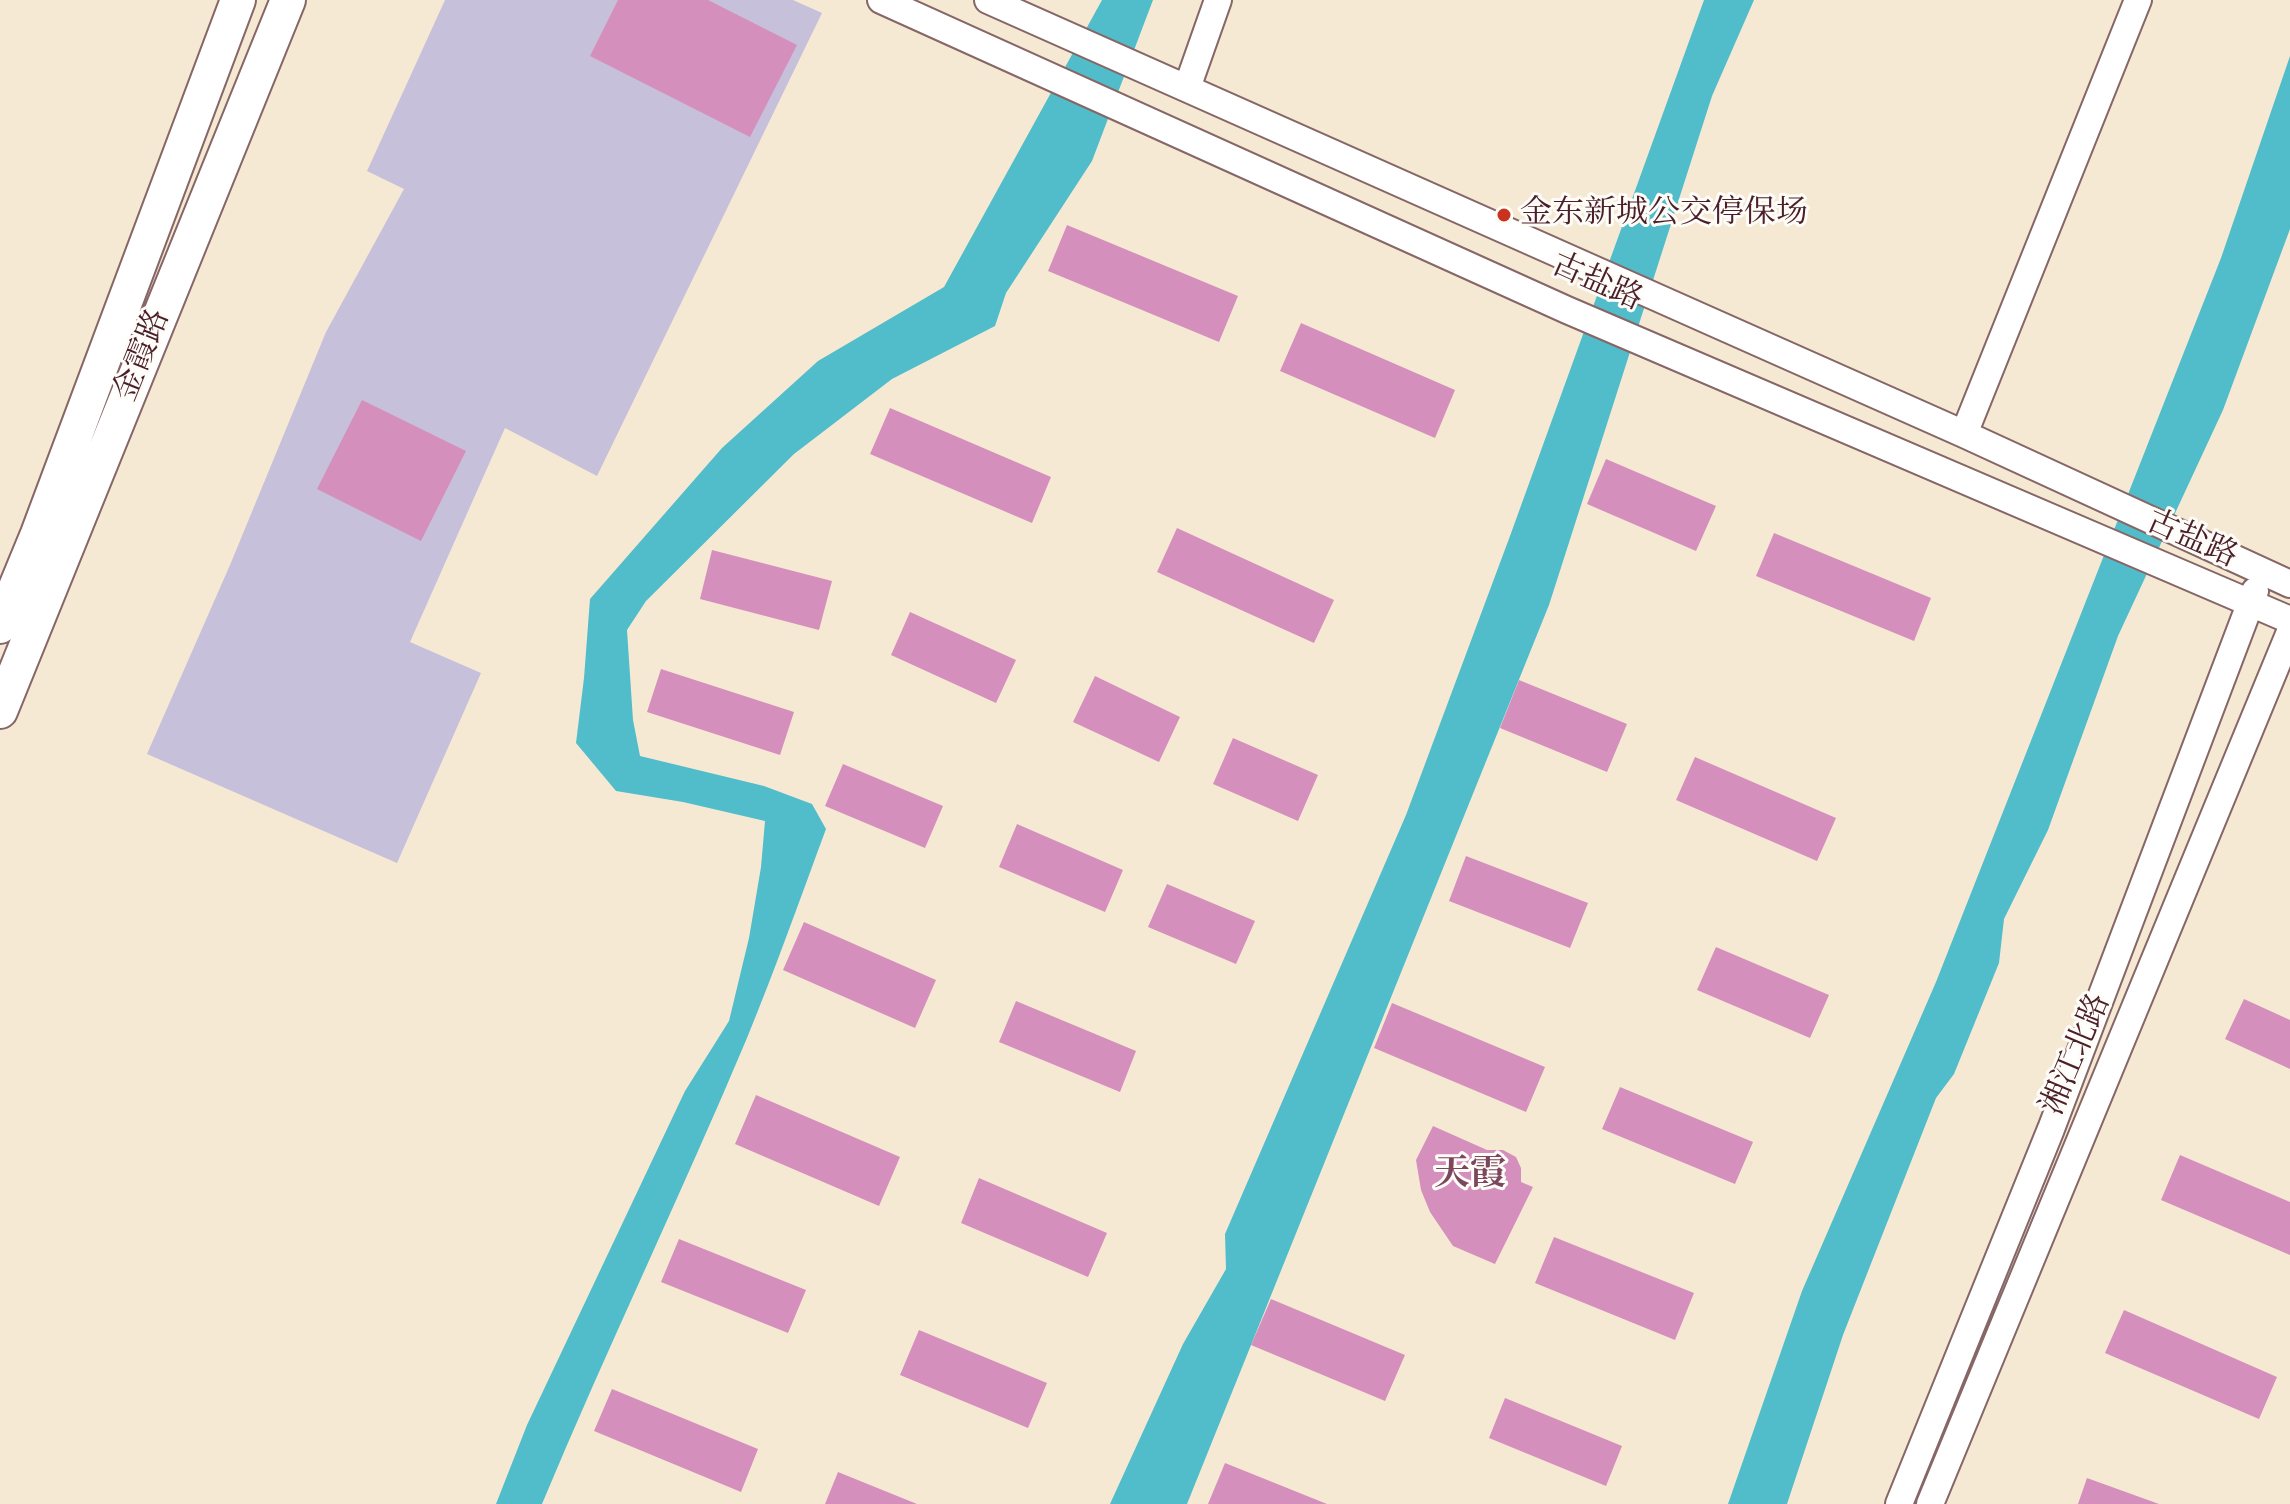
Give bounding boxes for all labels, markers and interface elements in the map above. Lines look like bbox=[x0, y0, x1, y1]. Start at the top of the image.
place label: 金东新城公交停保场 bbox=[1520, 196, 1808, 234]
marker: 金东新城公交停保场 bbox=[1495, 206, 1513, 224]
street label: 古盐路 bbox=[1544, 247, 1648, 321]
street label: 金霞路 bbox=[108, 304, 180, 408]
street label: 古盐路 bbox=[2139, 504, 2243, 578]
street label: 湘江北路 bbox=[2035, 989, 2121, 1121]
district label: 天霞 bbox=[1434, 1155, 1506, 1199]

